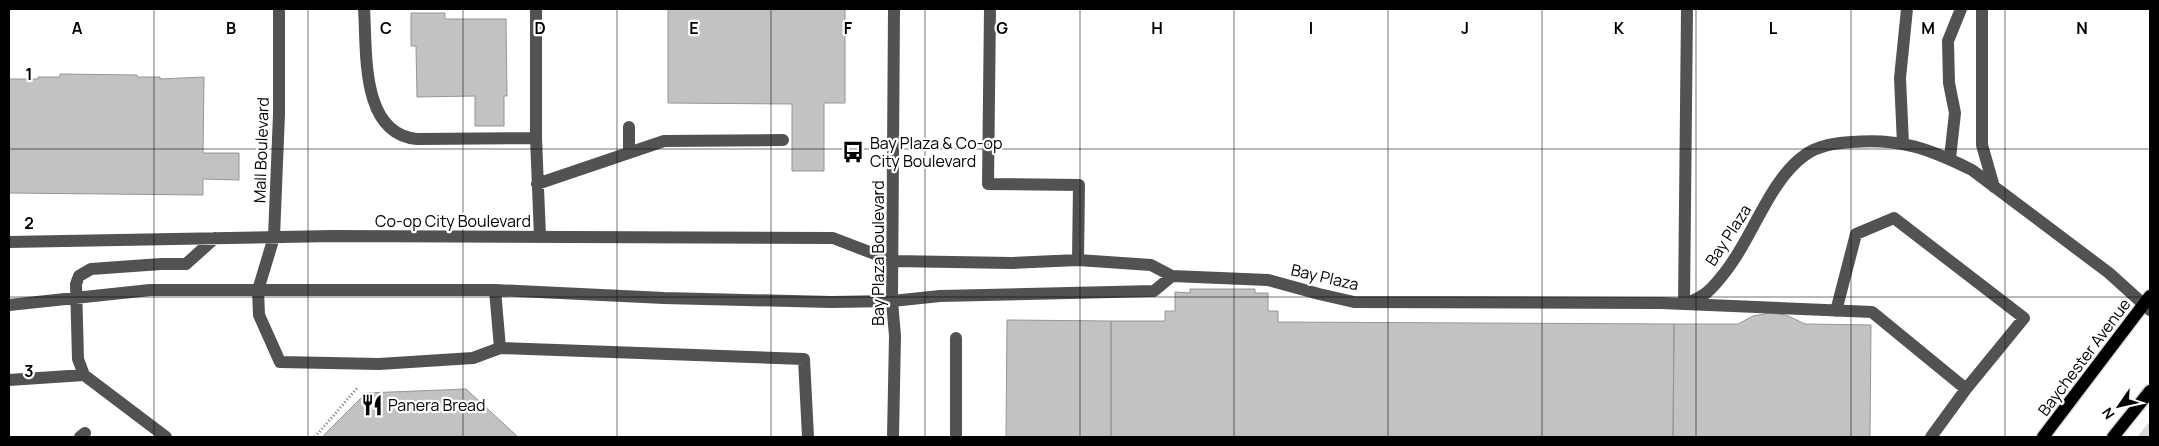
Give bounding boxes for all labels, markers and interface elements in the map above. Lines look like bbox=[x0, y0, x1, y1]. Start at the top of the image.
text: A bbox=[72, 17, 83, 39]
text: B bbox=[226, 17, 236, 39]
text: C bbox=[380, 17, 392, 39]
text: D bbox=[534, 17, 546, 39]
text: E bbox=[689, 17, 699, 39]
text: F bbox=[844, 17, 853, 39]
text: G bbox=[996, 17, 1008, 39]
text: H bbox=[1151, 17, 1163, 39]
text: I bbox=[1309, 17, 1313, 39]
text: J bbox=[1461, 17, 1469, 39]
text: K bbox=[1614, 17, 1625, 39]
text: L bbox=[1769, 17, 1778, 39]
text: M bbox=[1921, 17, 1935, 39]
text: N bbox=[2076, 17, 2088, 39]
text: 1 bbox=[25, 63, 33, 85]
street label: Mall Boulevard bbox=[248, 97, 274, 203]
place label: Bay Plaza & Co-op City Boulevard bbox=[870, 132, 1002, 172]
bus stop icon: Bay Plaza & Co-op City Boulevard bbox=[840, 139, 866, 165]
street label: Bay Plaza Boulevard bbox=[867, 180, 889, 326]
street label: Bay Plaza bbox=[1700, 200, 1756, 270]
street label: Co-op City Boulevard bbox=[375, 210, 531, 232]
text: 2 bbox=[24, 212, 34, 234]
street label: Bay Plaza bbox=[1289, 259, 1361, 295]
street label: Baychester Avenue bbox=[2033, 294, 2135, 420]
text: 3 bbox=[24, 360, 34, 382]
north arrow bbox=[2094, 381, 2144, 431]
restaurant icon: Panera Bread bbox=[359, 392, 385, 418]
place label: Panera Bread bbox=[388, 394, 486, 416]
text: N bbox=[2097, 404, 2118, 423]

